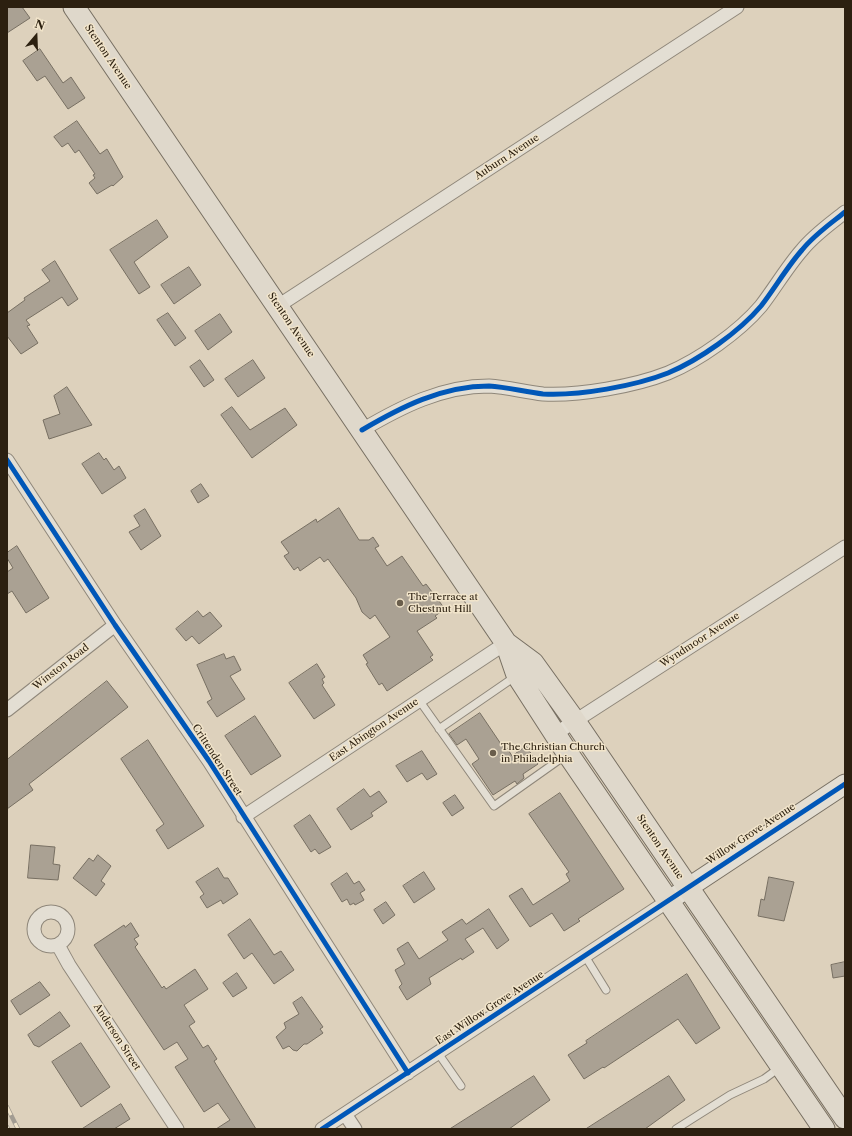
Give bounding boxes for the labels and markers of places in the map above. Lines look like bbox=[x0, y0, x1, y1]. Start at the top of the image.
place label: The Terrace at Chestnut Hill bbox=[408, 591, 478, 614]
marker: The Terrace at Chestnut Hill bbox=[395, 598, 405, 608]
place label: The Christian Church in Philadelphia bbox=[501, 741, 605, 764]
marker: The Christian Church in Philadelphia bbox=[488, 748, 498, 758]

